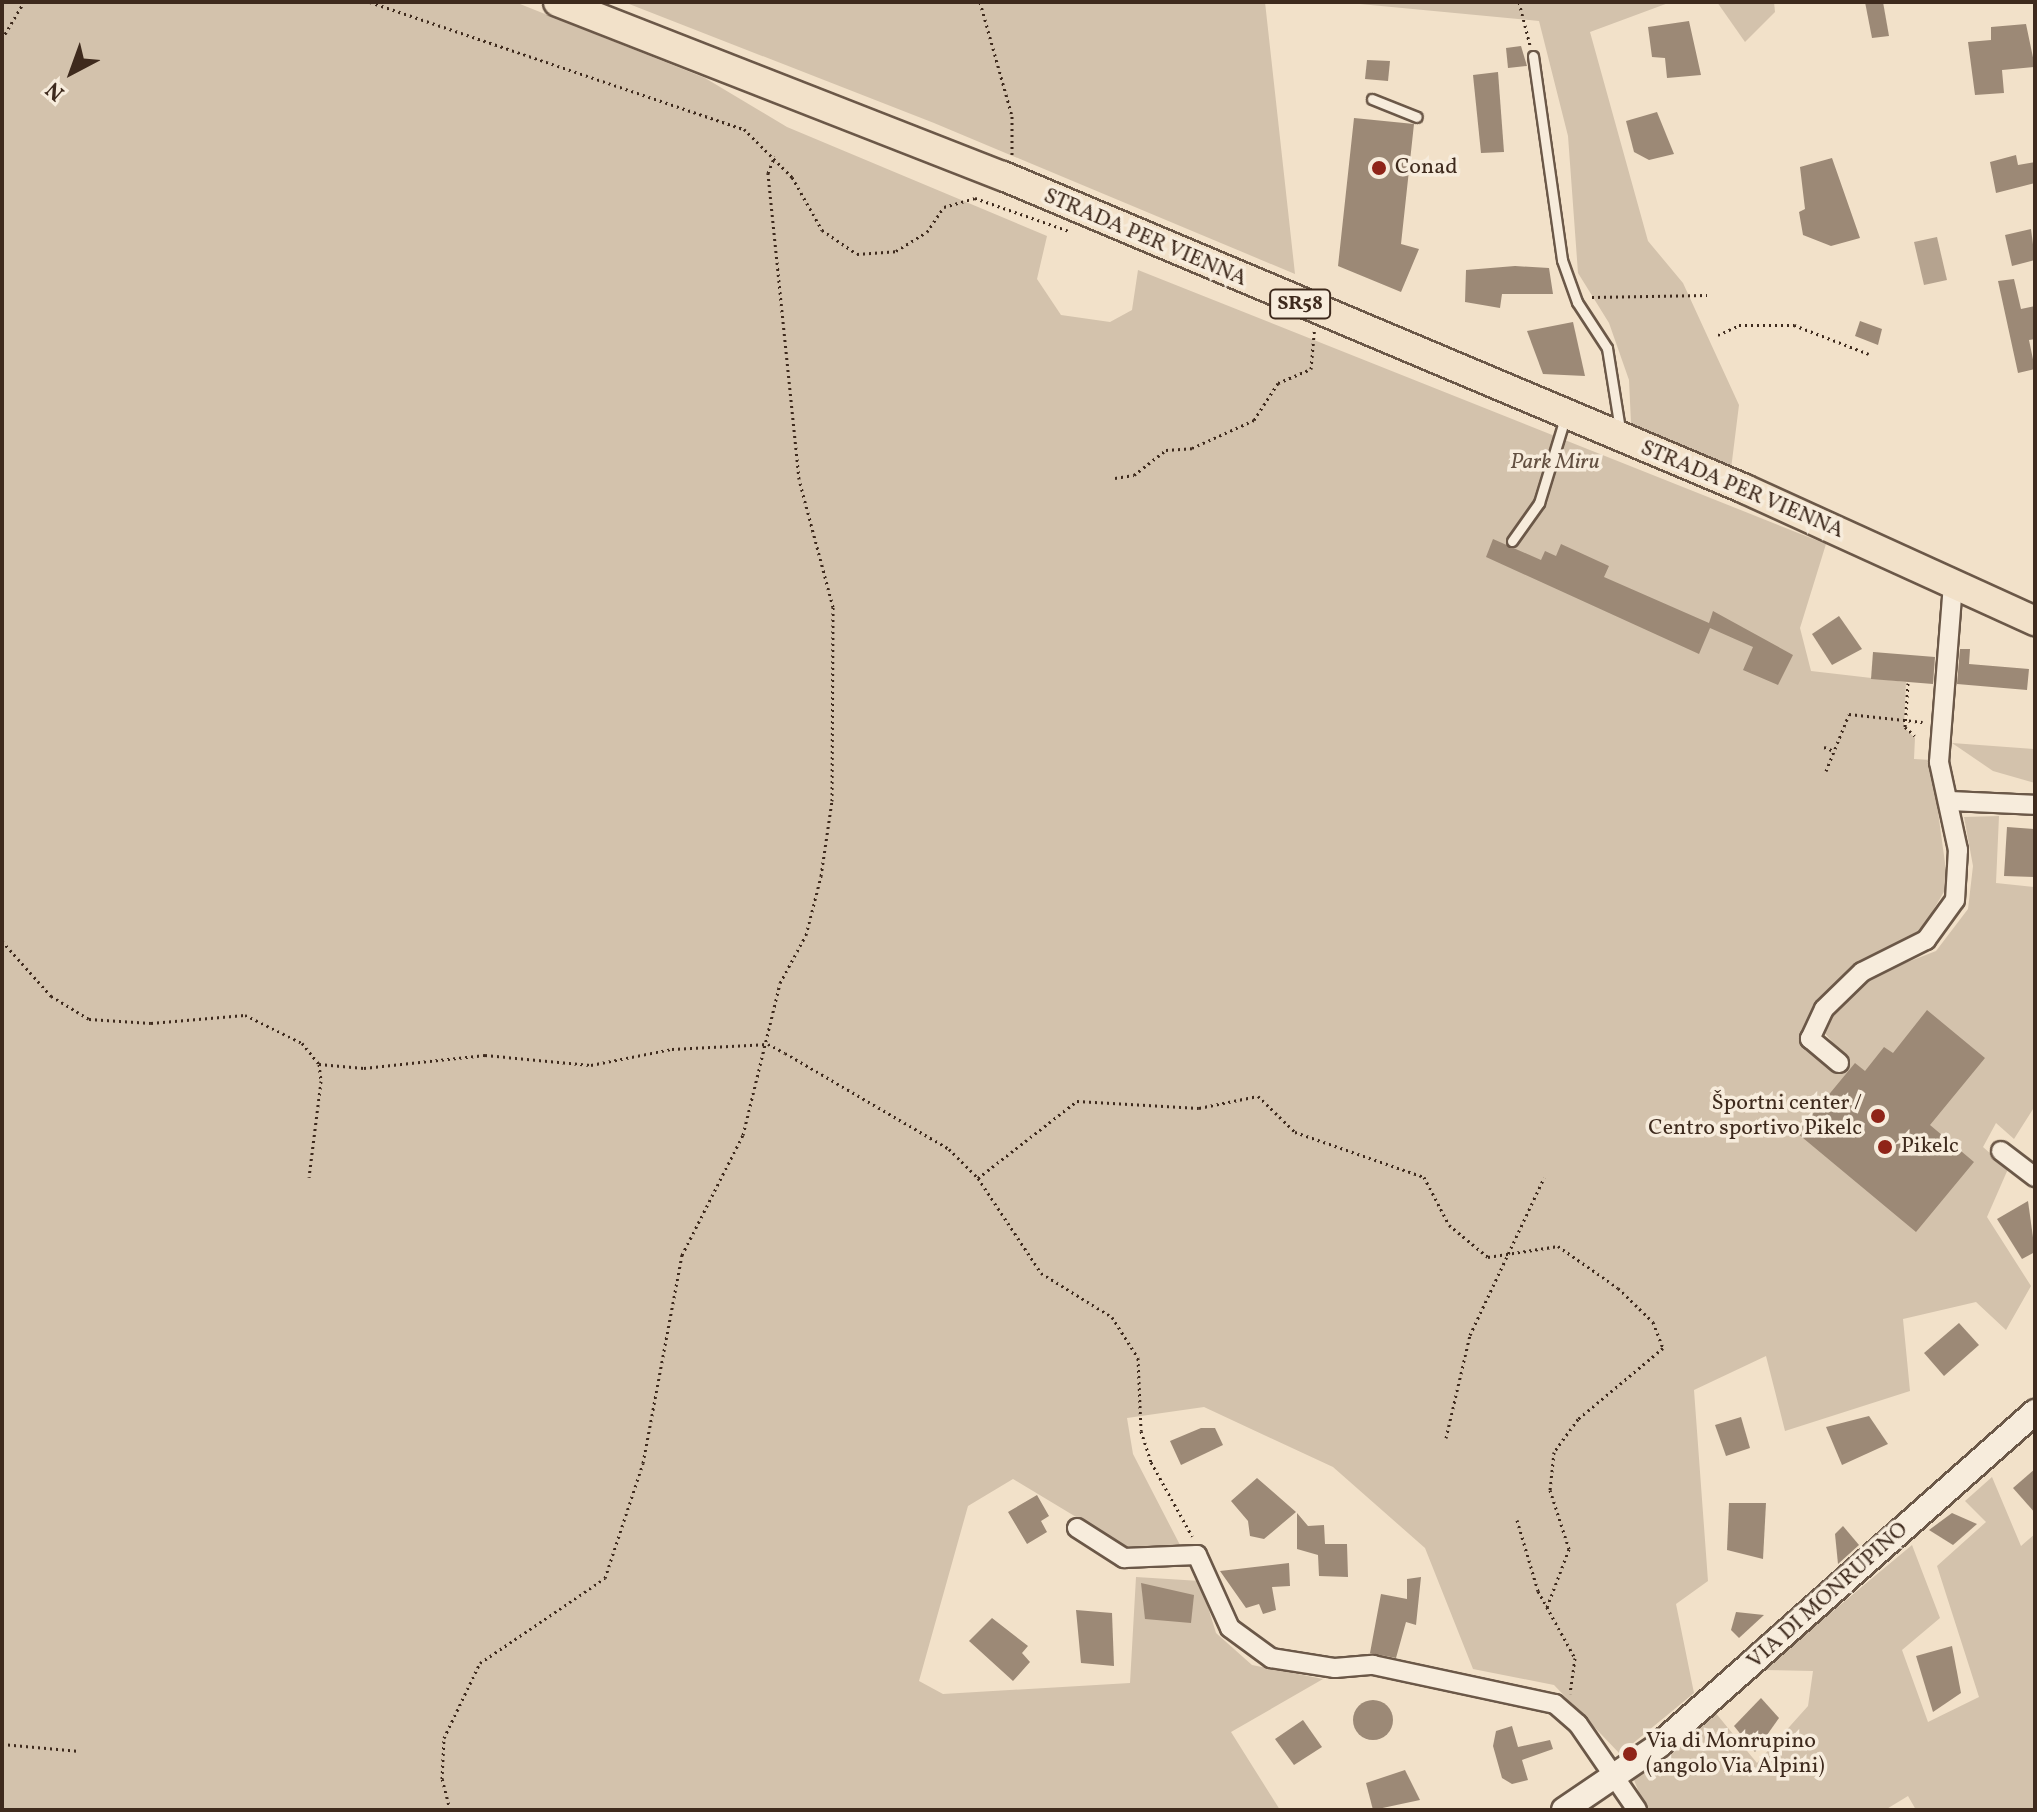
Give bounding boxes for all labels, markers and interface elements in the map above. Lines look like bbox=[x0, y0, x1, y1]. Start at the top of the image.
north arrow bbox=[32, 32, 112, 112]
text: N bbox=[40, 74, 72, 107]
place label: Conad bbox=[1395, 155, 1458, 181]
marker: Conad bbox=[1370, 159, 1388, 177]
street label: STRADA PER VIENNA bbox=[1039, 183, 1251, 293]
road number: SR58 bbox=[1268, 288, 1332, 320]
street label: STRADA PER VIENNA bbox=[1636, 435, 1848, 545]
park label: Park Miru bbox=[1510, 450, 1600, 476]
place label: Športni center / Centro sportivo Pikelc bbox=[1648, 1090, 1862, 1142]
marker: Športni center / Centro sportivo Pikelc bbox=[1869, 1107, 1887, 1125]
place label: Pikelc bbox=[1901, 1134, 1959, 1160]
marker: Pikelc bbox=[1876, 1138, 1894, 1156]
street label: VIA DI MONRUPINO bbox=[1742, 1517, 1914, 1675]
place label: Via di Monrupino (angolo Via Alpini) bbox=[1646, 1728, 1825, 1780]
marker: Via di Monrupino (angolo Via Alpini) bbox=[1621, 1745, 1639, 1763]

